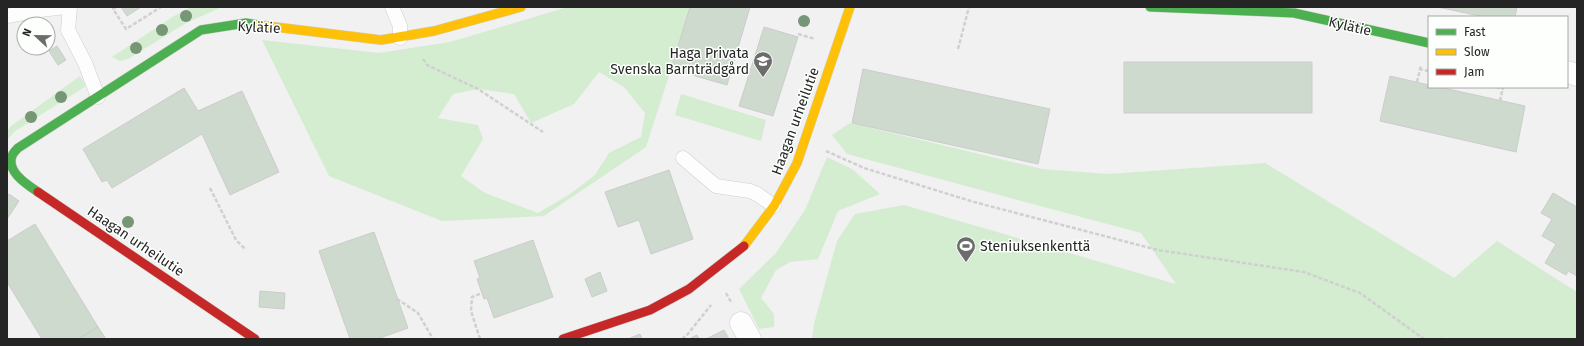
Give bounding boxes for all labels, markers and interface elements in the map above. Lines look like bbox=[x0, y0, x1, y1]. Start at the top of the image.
street label: Kylätie bbox=[1327, 13, 1373, 40]
north arrow bbox=[16, 16, 56, 56]
legend bbox=[1428, 16, 1568, 88]
street label: Kylätie bbox=[237, 18, 281, 37]
text: Fast bbox=[1464, 25, 1486, 39]
text: N bbox=[20, 27, 35, 38]
place label: Haga Privata Svenska Barnträdgård bbox=[610, 45, 749, 78]
text: Slow bbox=[1464, 45, 1490, 59]
school or university icon: Haga Privata Svenska Barnträdgård bbox=[752, 50, 774, 78]
street label: Haagan urheilutie bbox=[768, 65, 823, 177]
text: Jam bbox=[1464, 65, 1484, 79]
street label: Haagan urheilutie bbox=[84, 203, 187, 280]
sports icon: Steniuksenkenttä bbox=[955, 235, 977, 263]
place label: Steniuksenkenttä bbox=[980, 238, 1090, 255]

